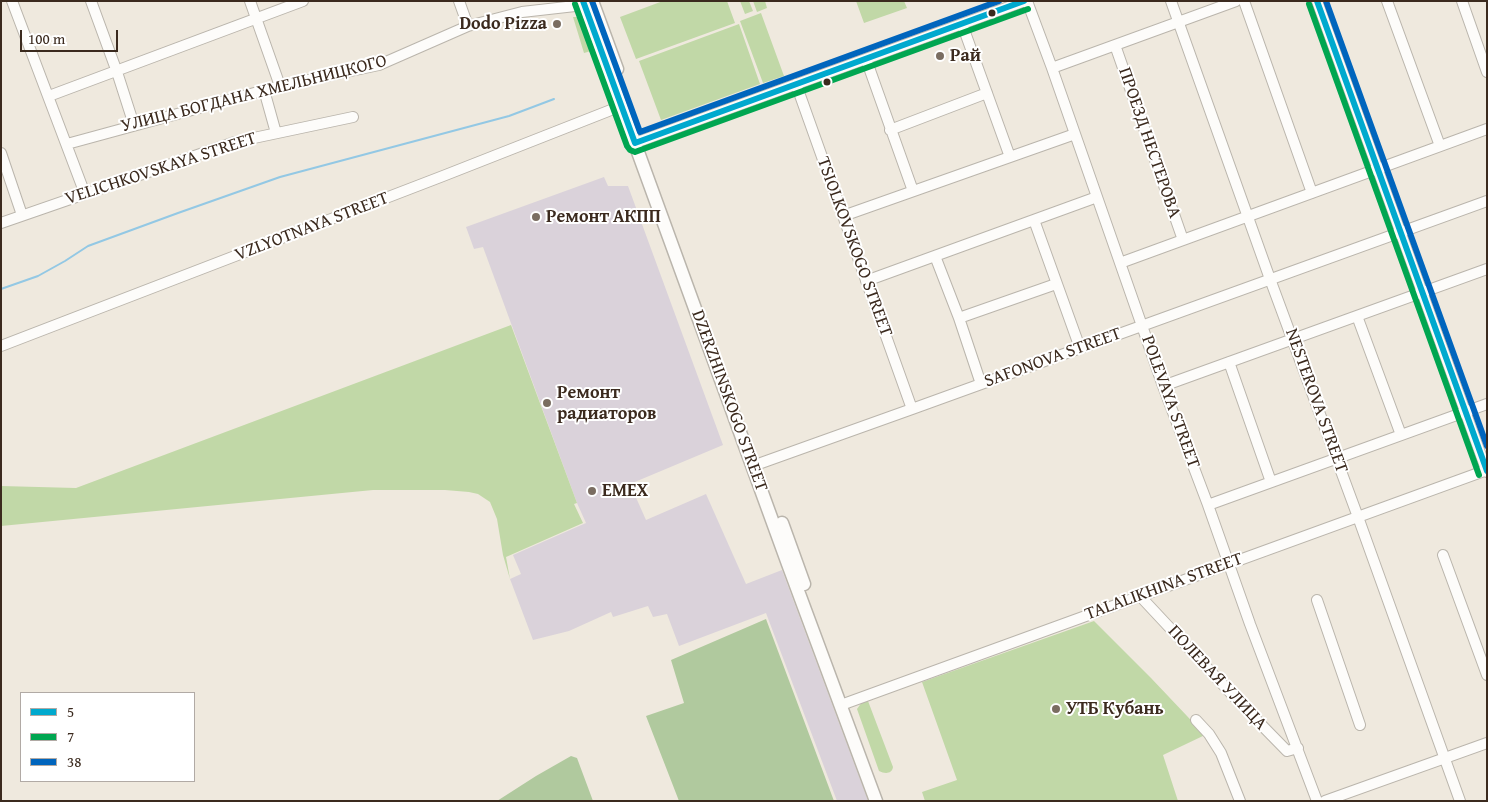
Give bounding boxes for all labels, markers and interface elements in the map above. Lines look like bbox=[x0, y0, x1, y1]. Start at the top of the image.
unlabelled marker bbox=[987, 8, 997, 18]
place label: Dodo Pizza bbox=[459, 13, 547, 35]
marker: Dodo Pizza bbox=[551, 18, 563, 30]
scale bar bbox=[22, 20, 120, 52]
text: 100 m bbox=[28, 28, 65, 49]
place label: Рай bbox=[950, 45, 981, 67]
street label: УЛИЦА БОГДАНА ХМЕЛЬНИЦКОГО bbox=[119, 50, 389, 138]
marker: Рай bbox=[934, 50, 946, 62]
street label: ПРОЕЗД НЕСТЕРОВА bbox=[1113, 65, 1185, 221]
unlabelled marker bbox=[822, 77, 832, 87]
street label: VELICHKOVSKAYA STREET bbox=[63, 128, 259, 210]
street label: TSIOLKOVSKOGO STREET bbox=[811, 154, 897, 340]
street label: VZLYOTNAYA STREET bbox=[232, 188, 392, 266]
place label: Ремонт АКПП bbox=[546, 206, 661, 228]
marker: Ремонт АКПП bbox=[530, 211, 542, 223]
street label: DZERZHINSKOGO STREET bbox=[686, 307, 772, 495]
street label: SAFONOVA STREET bbox=[982, 323, 1124, 393]
street label: NESTEROVA STREET bbox=[1280, 326, 1352, 476]
street label: POLEVAYA STREET bbox=[1136, 333, 1204, 471]
place label: Ремонт радиаторов bbox=[557, 382, 656, 424]
marker: Ремонт радиаторов bbox=[541, 397, 553, 409]
place label: EMEX bbox=[602, 480, 648, 502]
marker: EMEX bbox=[586, 485, 598, 497]
street label: TALALIKHINA STREET bbox=[1082, 548, 1246, 626]
street label: ПОЛЕВАЯ УЛИЦА bbox=[1163, 621, 1271, 735]
legend bbox=[20, 692, 195, 782]
place label: УТБ Кубань bbox=[1066, 698, 1164, 720]
text: 5 bbox=[67, 701, 74, 722]
marker: УТБ Кубань bbox=[1050, 703, 1062, 715]
text: 7 bbox=[67, 726, 74, 747]
text: 38 bbox=[67, 751, 81, 772]

